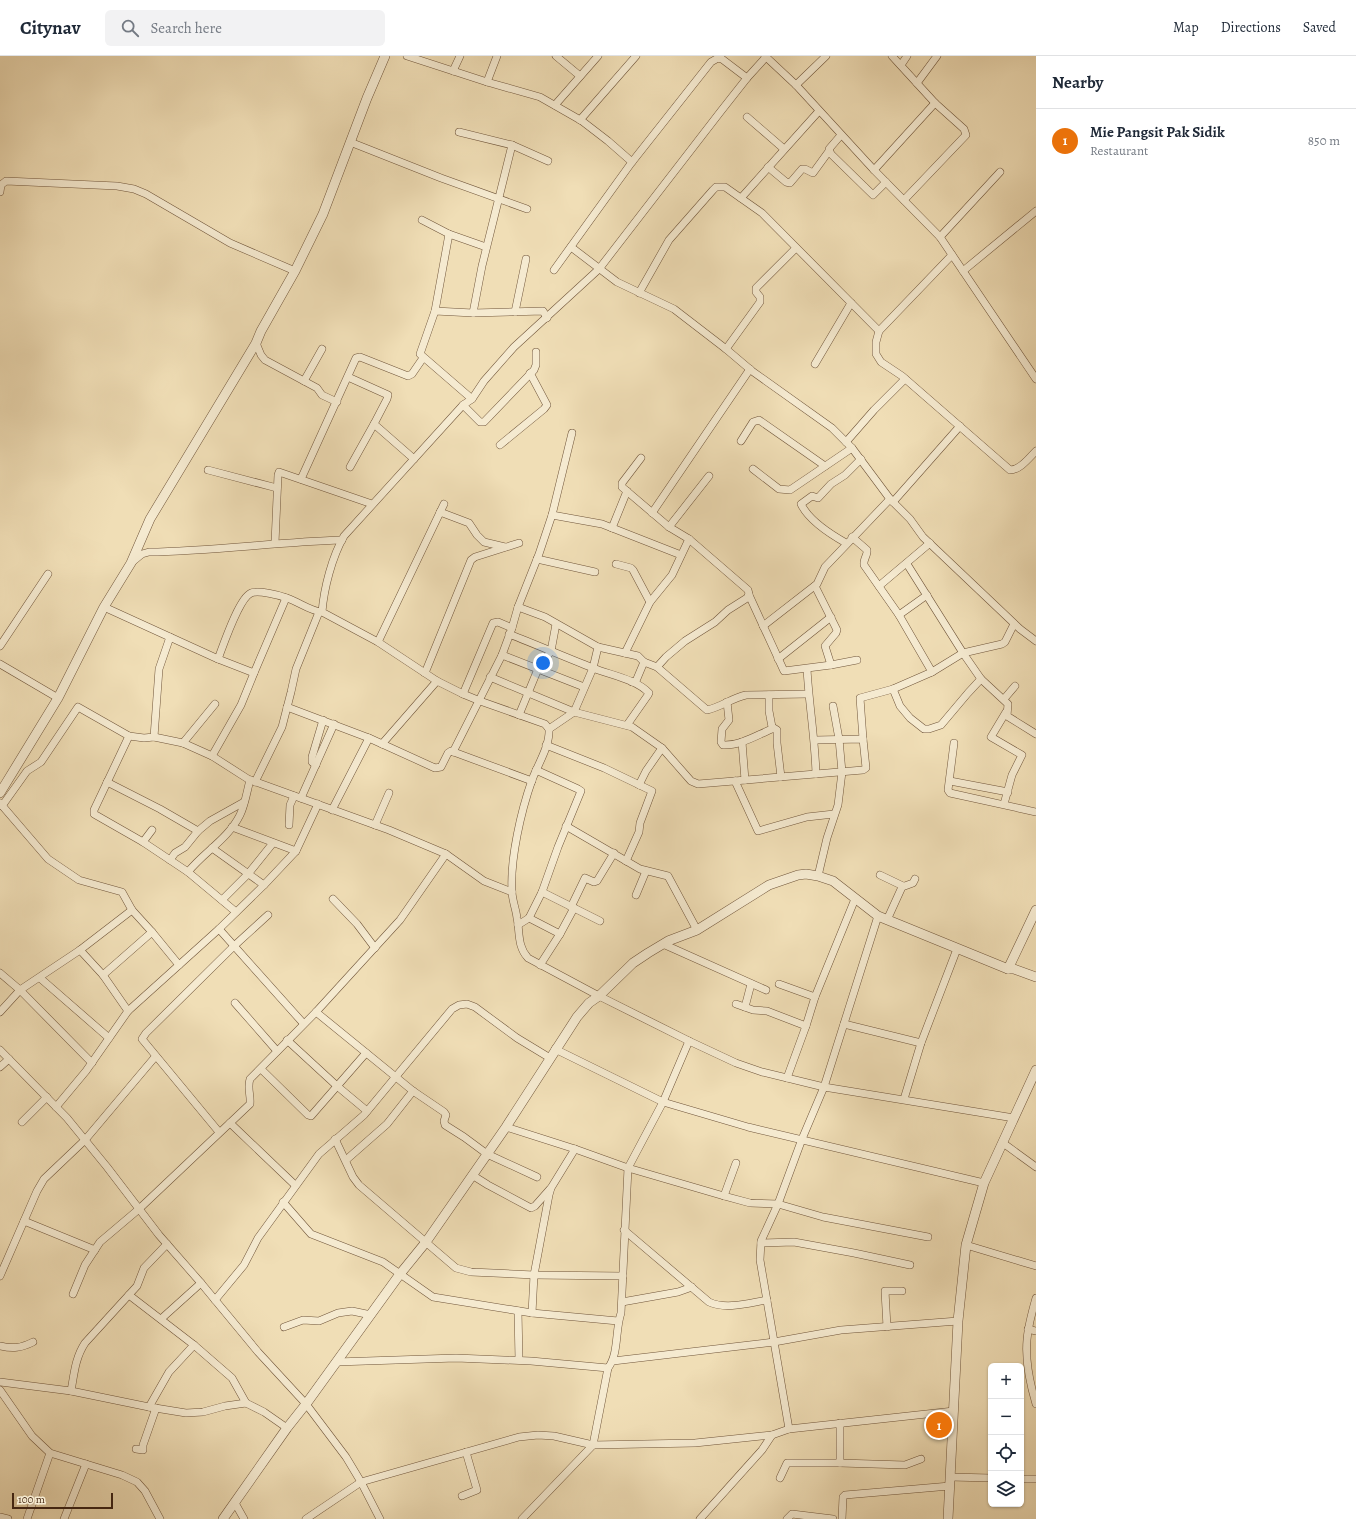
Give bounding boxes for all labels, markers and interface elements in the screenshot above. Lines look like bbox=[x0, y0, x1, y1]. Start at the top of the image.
search box bbox=[105, 10, 385, 46]
text: Citynav bbox=[20, 15, 81, 41]
icon: search bbox=[119, 17, 141, 39]
text: Search here bbox=[151, 18, 222, 38]
text: Map bbox=[1173, 18, 1199, 37]
text: Directions bbox=[1221, 18, 1281, 37]
text: Saved bbox=[1303, 18, 1336, 37]
text: Nearby bbox=[1052, 71, 1103, 94]
text: Mie Pangsit Pak Sidik bbox=[1090, 122, 1225, 142]
text: 1 bbox=[1063, 132, 1067, 149]
text: 850 m bbox=[1308, 132, 1340, 149]
text: Restaurant bbox=[1090, 142, 1148, 159]
your location bbox=[533, 653, 553, 673]
map controls bbox=[988, 1363, 1024, 1507]
button: + bbox=[988, 1363, 1024, 1399]
button: − bbox=[988, 1399, 1024, 1435]
pin: 1 bbox=[926, 1410, 952, 1440]
button: locate bbox=[988, 1435, 1024, 1471]
button: layers bbox=[988, 1471, 1024, 1507]
scale bar bbox=[12, 1491, 113, 1510]
text: 100 m bbox=[18, 1492, 45, 1507]

